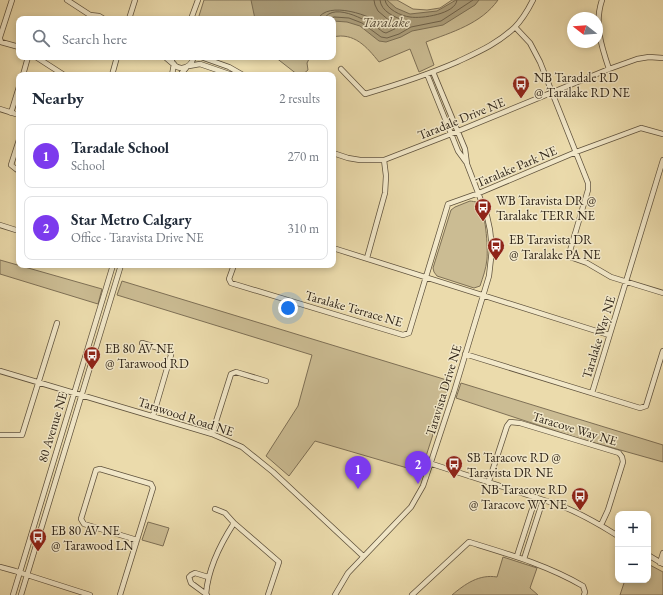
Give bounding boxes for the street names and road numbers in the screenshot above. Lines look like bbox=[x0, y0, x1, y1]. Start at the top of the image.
street label: Taradale Drive NE bbox=[415, 93, 507, 144]
street label: Taralake Park NE bbox=[473, 142, 559, 191]
street label: Taralake Terrace NE bbox=[303, 286, 405, 331]
street label: Taralake Way NE bbox=[578, 294, 619, 381]
street label: Taravista Drive NE bbox=[421, 342, 465, 438]
street label: 80 Avenue NE bbox=[34, 390, 71, 464]
street label: Tarawood Road NE bbox=[136, 393, 236, 440]
street label: Taracove Way NE bbox=[530, 407, 619, 449]

